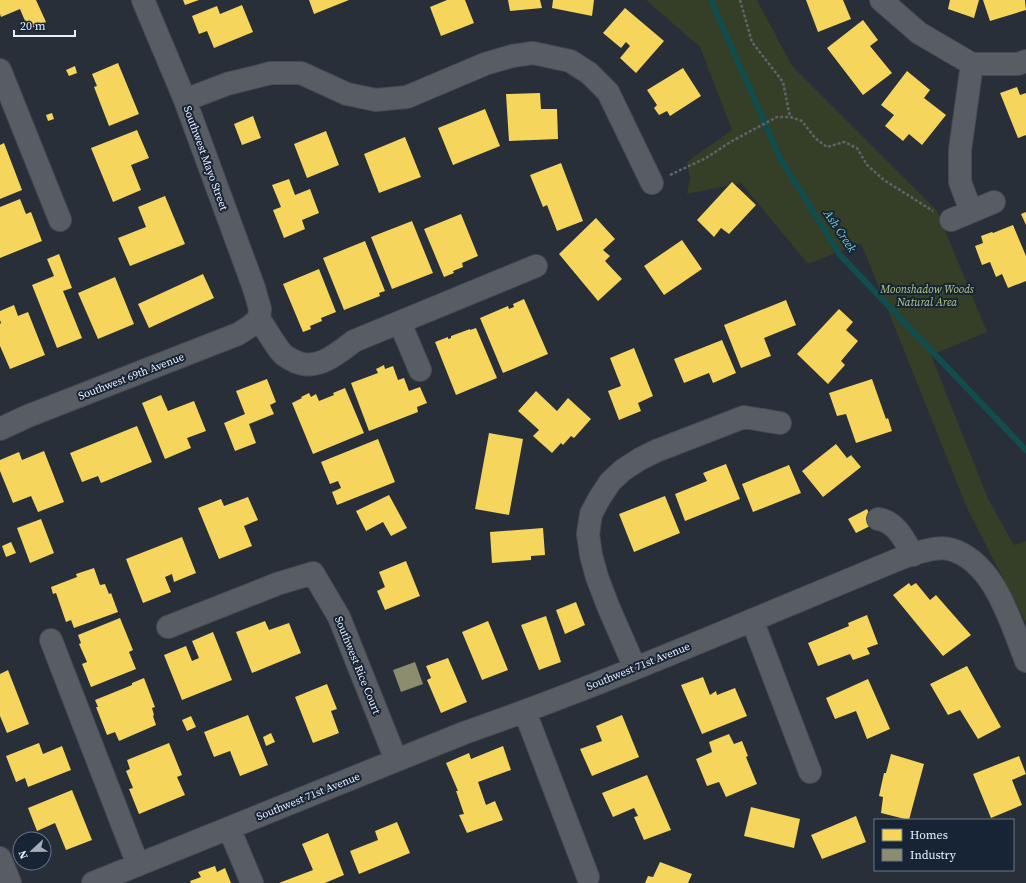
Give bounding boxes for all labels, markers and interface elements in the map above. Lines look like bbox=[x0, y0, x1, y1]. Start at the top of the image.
scale bar bbox=[14, 12, 75, 38]
text: 20 m bbox=[20, 18, 46, 34]
street label: Southwest Mayo Street bbox=[180, 104, 232, 213]
water label: Ash Creek bbox=[819, 206, 860, 256]
park label: Moonshadow Woods Natural Area bbox=[879, 282, 974, 310]
street label: Southwest 69th Avenue bbox=[76, 349, 187, 404]
street label: Southwest Rice Court bbox=[331, 614, 384, 717]
street label: Southwest 71st Avenue bbox=[584, 639, 693, 694]
street label: Southwest 71st Avenue bbox=[254, 769, 363, 824]
legend bbox=[874, 819, 1014, 871]
text: Homes bbox=[910, 827, 948, 843]
north arrow bbox=[12, 831, 52, 871]
text: Industry bbox=[910, 847, 957, 863]
text: N bbox=[15, 848, 32, 861]

